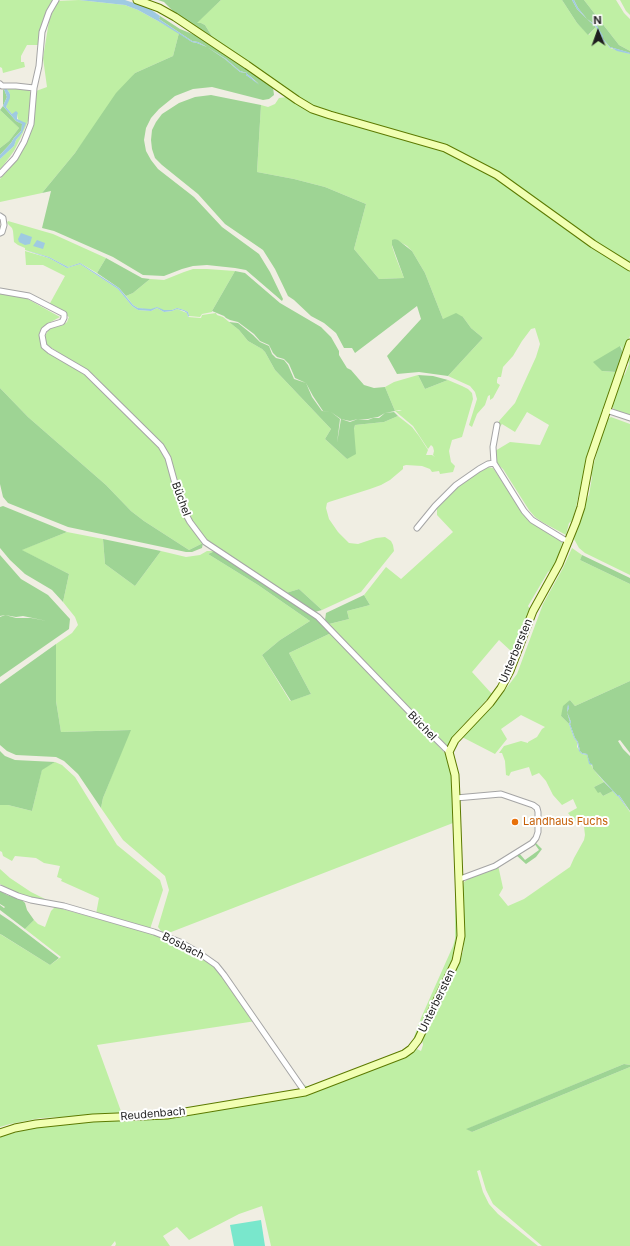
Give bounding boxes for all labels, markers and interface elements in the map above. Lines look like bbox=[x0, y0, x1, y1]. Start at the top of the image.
north arrow bbox=[578, 12, 618, 52]
text: N bbox=[593, 13, 602, 27]
street label: Büchel bbox=[169, 480, 193, 518]
street label: Unterbersten bbox=[497, 617, 535, 685]
street label: Büchel bbox=[405, 709, 439, 743]
place label: Landhaus Fuchs bbox=[523, 815, 608, 829]
marker: Landhaus Fuchs bbox=[510, 817, 520, 827]
street label: Bosbach bbox=[160, 930, 206, 962]
street label: Unterbersten bbox=[416, 967, 458, 1035]
street label: Reudenbach bbox=[120, 1105, 186, 1123]

